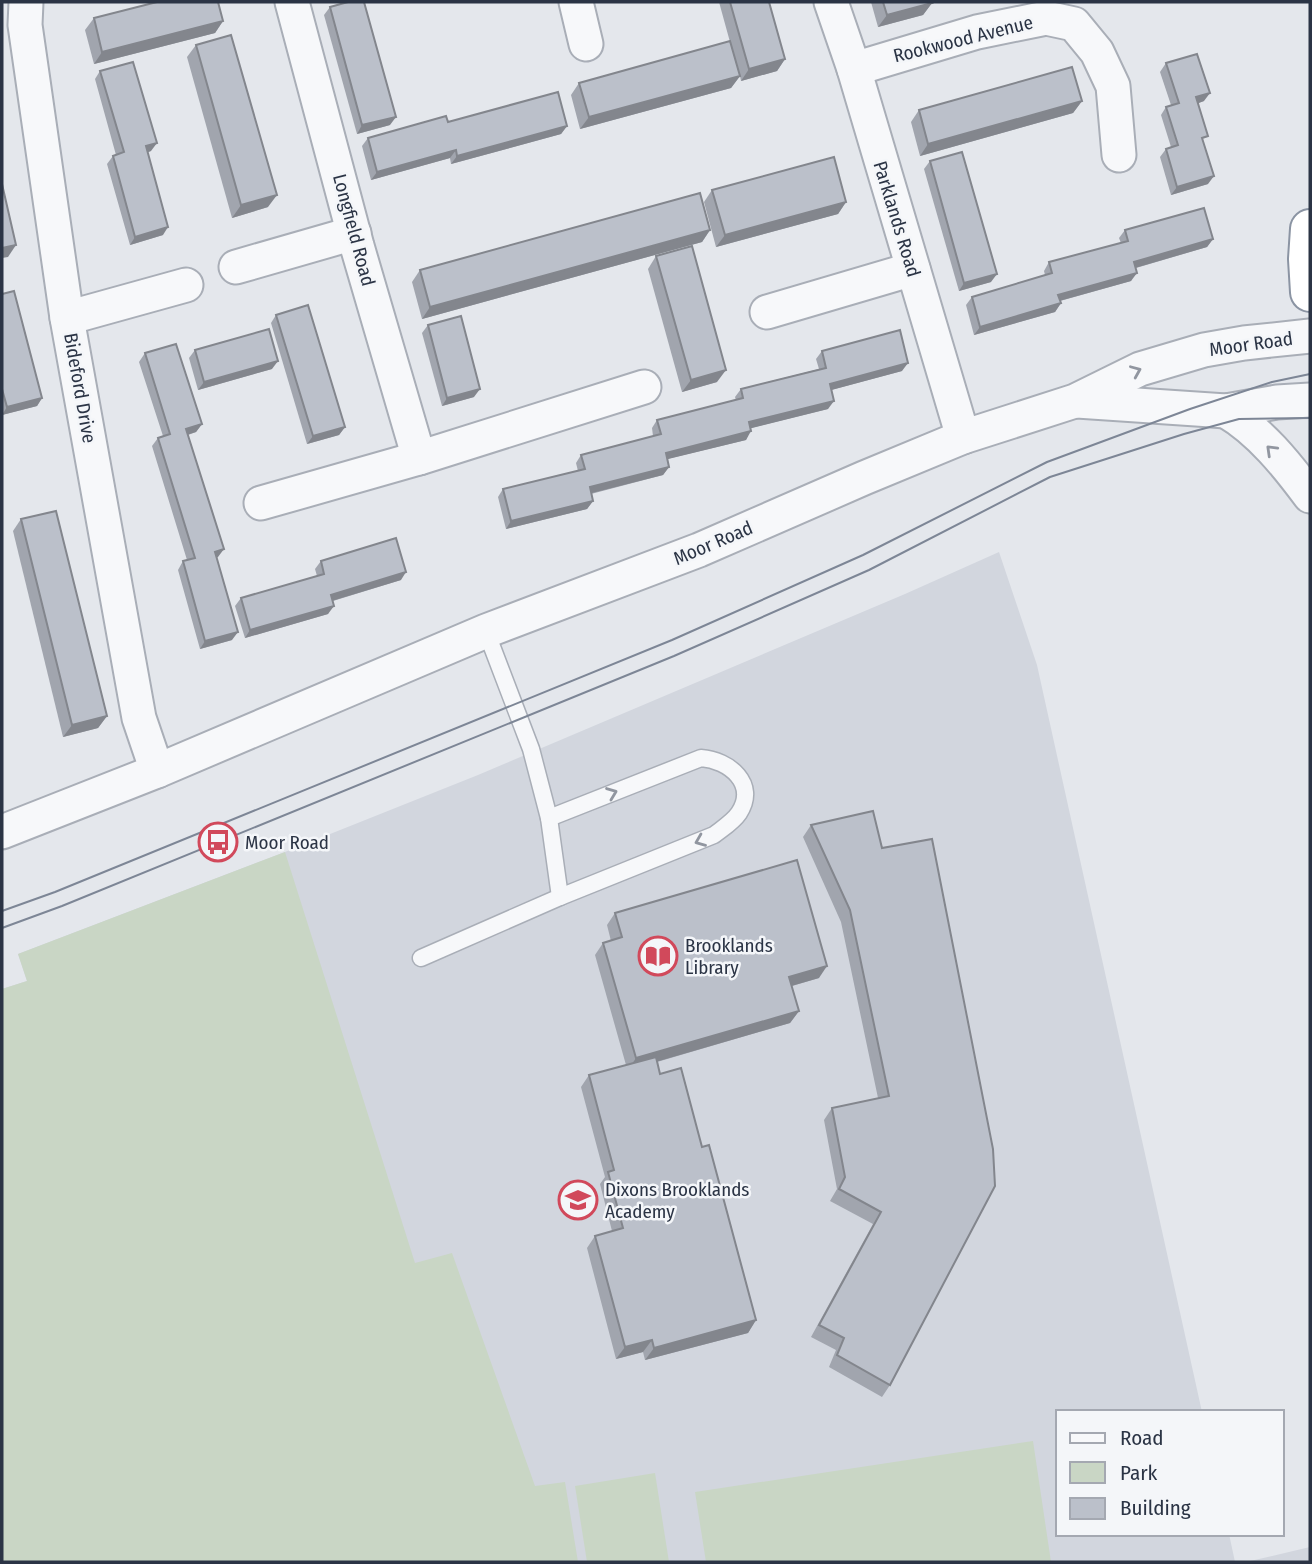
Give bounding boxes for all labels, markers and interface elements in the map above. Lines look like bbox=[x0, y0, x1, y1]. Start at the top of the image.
street label: Rookwood Avenue bbox=[891, 11, 1035, 67]
street label: Parklands Road bbox=[868, 158, 926, 280]
street label: Longfield Road bbox=[328, 171, 380, 289]
street label: Moor Road bbox=[1208, 327, 1294, 361]
street label: Bideford Drive bbox=[59, 331, 101, 445]
one-way arrow bbox=[1130, 366, 1142, 380]
one-way arrow bbox=[1266, 446, 1279, 459]
street label: Moor Road bbox=[670, 516, 756, 570]
one-way arrow bbox=[606, 787, 618, 801]
bus stop icon: Moor Road bbox=[197, 821, 239, 863]
place label: Moor Road bbox=[245, 831, 329, 854]
one-way arrow bbox=[694, 832, 706, 846]
place label: Brooklands Library bbox=[685, 934, 773, 979]
library icon: Brooklands Library bbox=[637, 935, 679, 977]
place label: Dixons Brooklands Academy bbox=[605, 1178, 749, 1223]
school or university icon: Dixons Brooklands Academy bbox=[557, 1179, 599, 1221]
legend bbox=[1056, 1410, 1284, 1536]
text: Road bbox=[1120, 1425, 1164, 1451]
text: Park bbox=[1120, 1460, 1158, 1486]
text: Building bbox=[1120, 1495, 1191, 1521]

